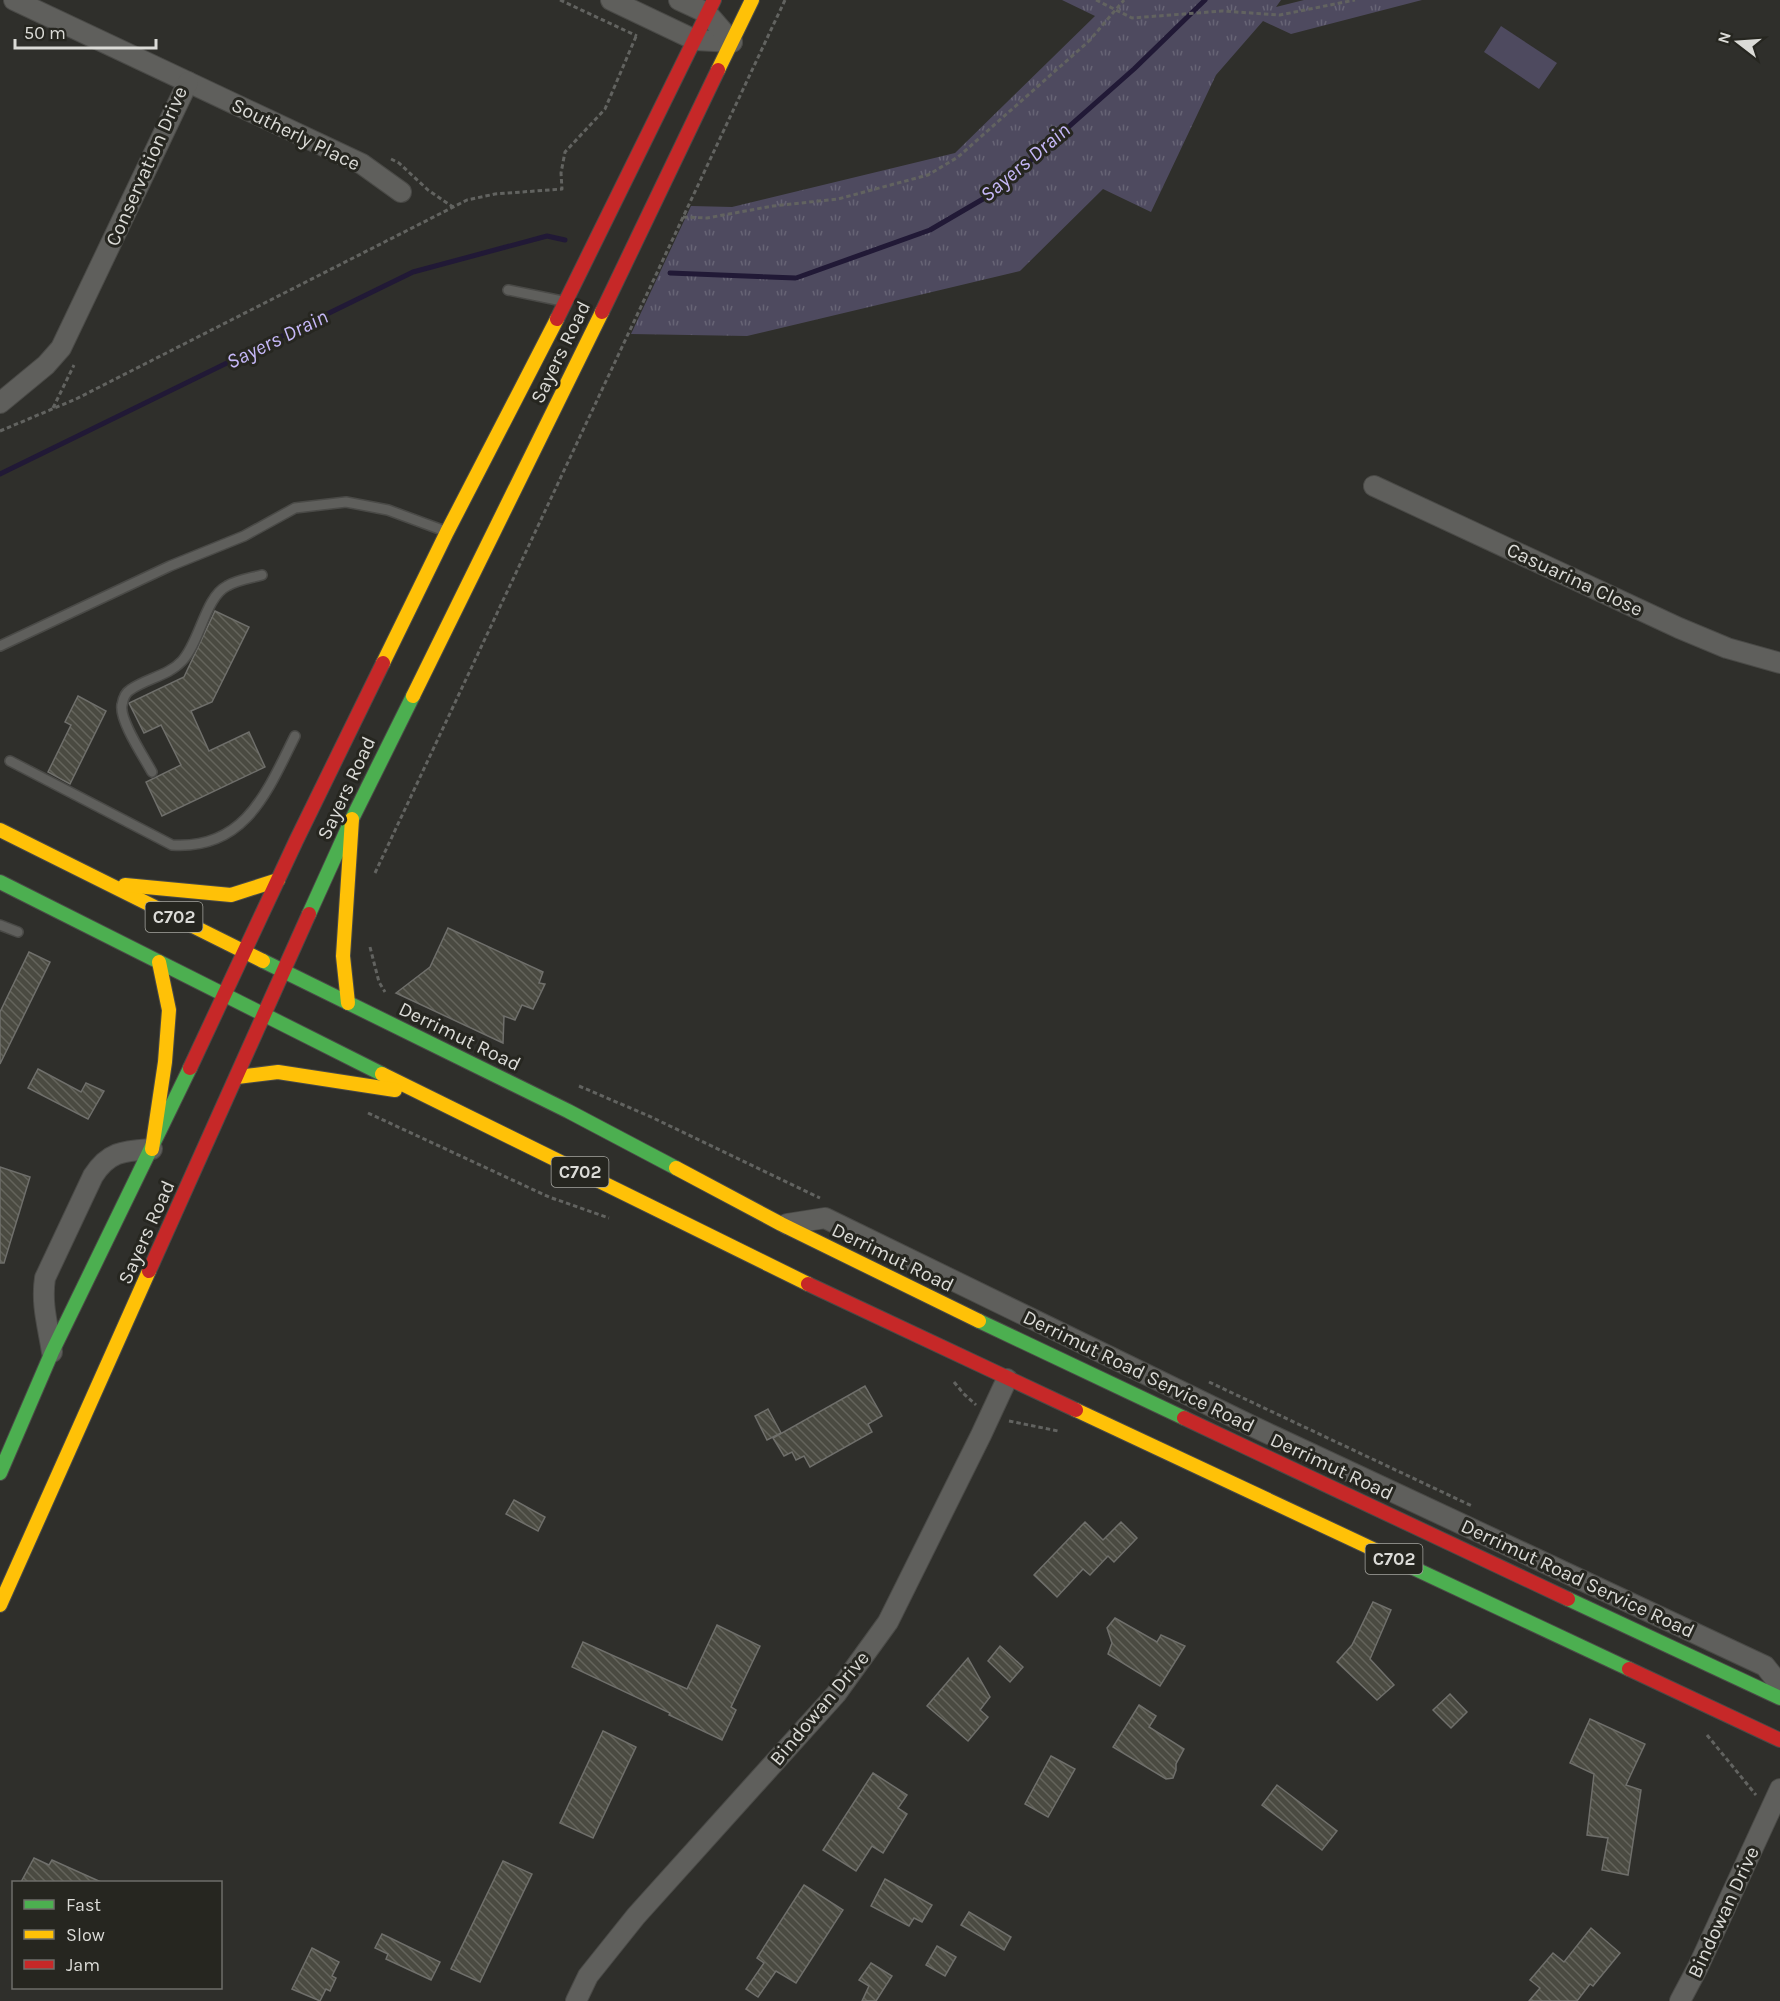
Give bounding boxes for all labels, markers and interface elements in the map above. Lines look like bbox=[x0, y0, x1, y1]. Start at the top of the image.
scale bar bbox=[15, 12, 156, 50]
north arrow bbox=[1708, 12, 1768, 72]
text: 50 m bbox=[24, 22, 66, 44]
text: N bbox=[1713, 29, 1735, 46]
street label: Conservation Drive bbox=[101, 83, 192, 250]
street label: Southerly Place bbox=[228, 93, 364, 176]
water label: Sayers Drain bbox=[975, 117, 1075, 207]
street label: Sayers Road bbox=[526, 297, 595, 407]
water label: Sayers Drain bbox=[222, 304, 332, 374]
street label: Casuarina Close bbox=[1503, 538, 1646, 621]
street label: Sayers Road bbox=[313, 733, 380, 843]
road number: C702 bbox=[146, 902, 202, 932]
street label: Derrimut Road bbox=[395, 997, 525, 1076]
road number: C702 bbox=[552, 1157, 608, 1187]
street label: Sayers Road bbox=[113, 1177, 180, 1288]
street label: Derrimut Road bbox=[828, 1218, 958, 1297]
street label: Derrimut Road Service Road bbox=[1019, 1305, 1258, 1438]
street label: Derrimut Road bbox=[1267, 1428, 1397, 1505]
street label: Derrimut Road Service Road bbox=[1457, 1514, 1698, 1643]
road number: C702 bbox=[1366, 1544, 1422, 1574]
street label: Bindowan Drive bbox=[765, 1646, 874, 1770]
street label: Bindowan Drive bbox=[1683, 1843, 1764, 1982]
legend bbox=[12, 1881, 222, 1989]
text: Fast bbox=[66, 1894, 101, 1916]
text: Slow bbox=[66, 1924, 105, 1946]
text: Jam bbox=[66, 1954, 100, 1976]

